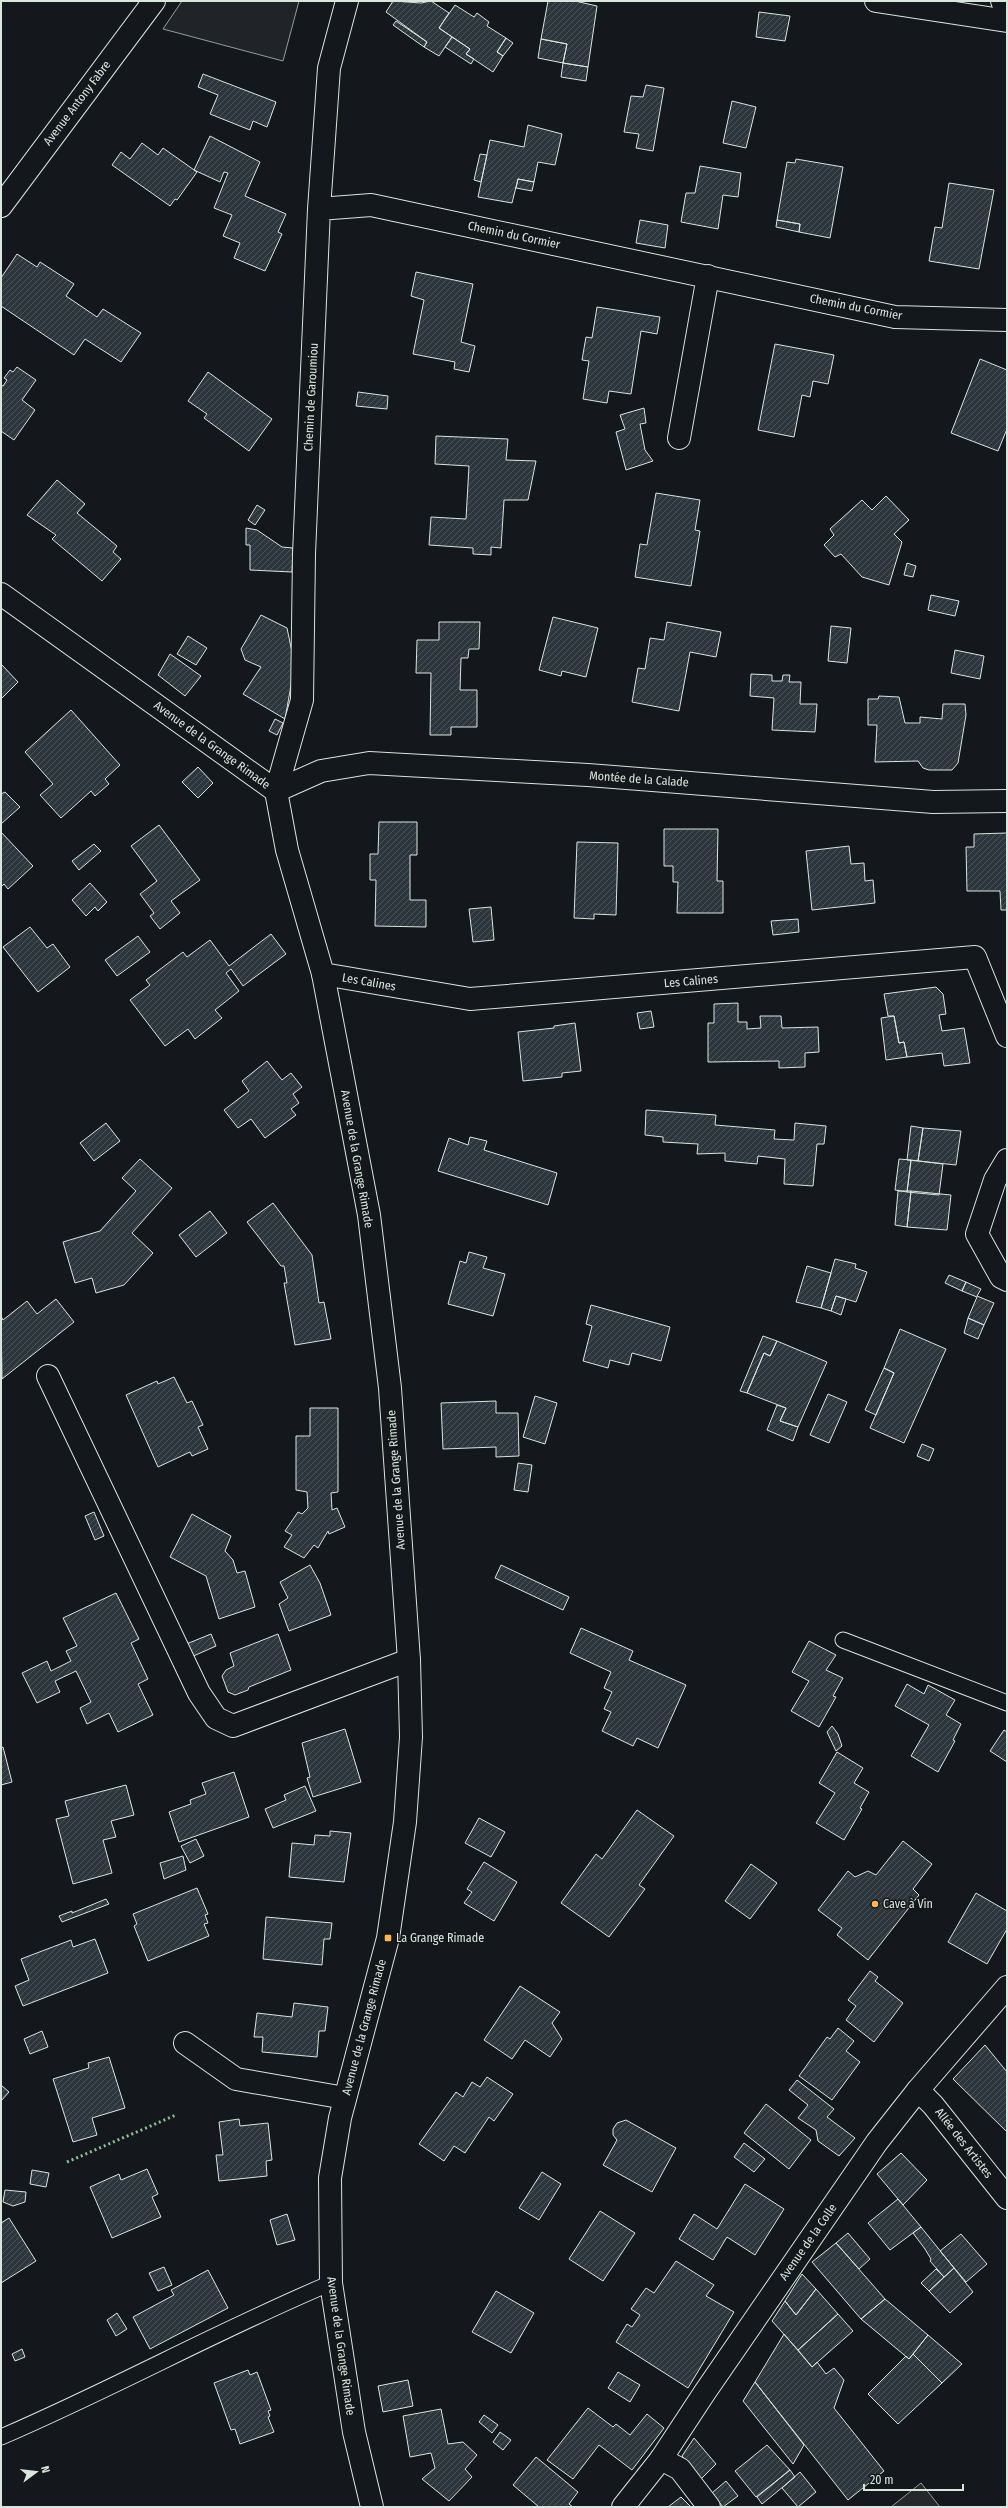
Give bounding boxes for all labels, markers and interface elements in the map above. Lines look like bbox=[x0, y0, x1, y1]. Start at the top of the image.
street label: Avenue Antony Fabre bbox=[41, 58, 113, 148]
street label: Chemin du Cormier bbox=[467, 218, 562, 252]
street label: Chemin du Cormier bbox=[809, 291, 904, 323]
street label: Chemin de Garoumiou bbox=[301, 342, 321, 452]
street label: Avenue de la Grange Rimade bbox=[151, 698, 273, 792]
street label: Montée de la Calade bbox=[589, 769, 689, 789]
street label: Les Calines bbox=[341, 970, 397, 994]
street label: Les Calines bbox=[663, 972, 719, 990]
street label: Avenue de la Grange Rimade bbox=[338, 1089, 376, 1229]
street label: Avenue de la Grange Rimade bbox=[384, 1410, 408, 1550]
place label: Cave à Vin bbox=[883, 1897, 933, 1911]
marker: Cave à Vin bbox=[870, 1899, 880, 1909]
place label: La Grange Rimade bbox=[396, 1931, 484, 1945]
marker: La Grange Rimade bbox=[383, 1933, 393, 1943]
street label: Avenue de la Grange Rimade bbox=[339, 1958, 389, 2096]
street label: Allée des Artistes bbox=[932, 2105, 996, 2181]
street label: Avenue de la Colle bbox=[776, 2201, 840, 2283]
street label: Avenue de la Grange Rimade bbox=[324, 2276, 358, 2416]
north arrow bbox=[16, 2452, 56, 2492]
text: N bbox=[38, 2465, 52, 2474]
scale bar bbox=[864, 2466, 963, 2492]
text: 20 m bbox=[870, 2473, 894, 2487]

